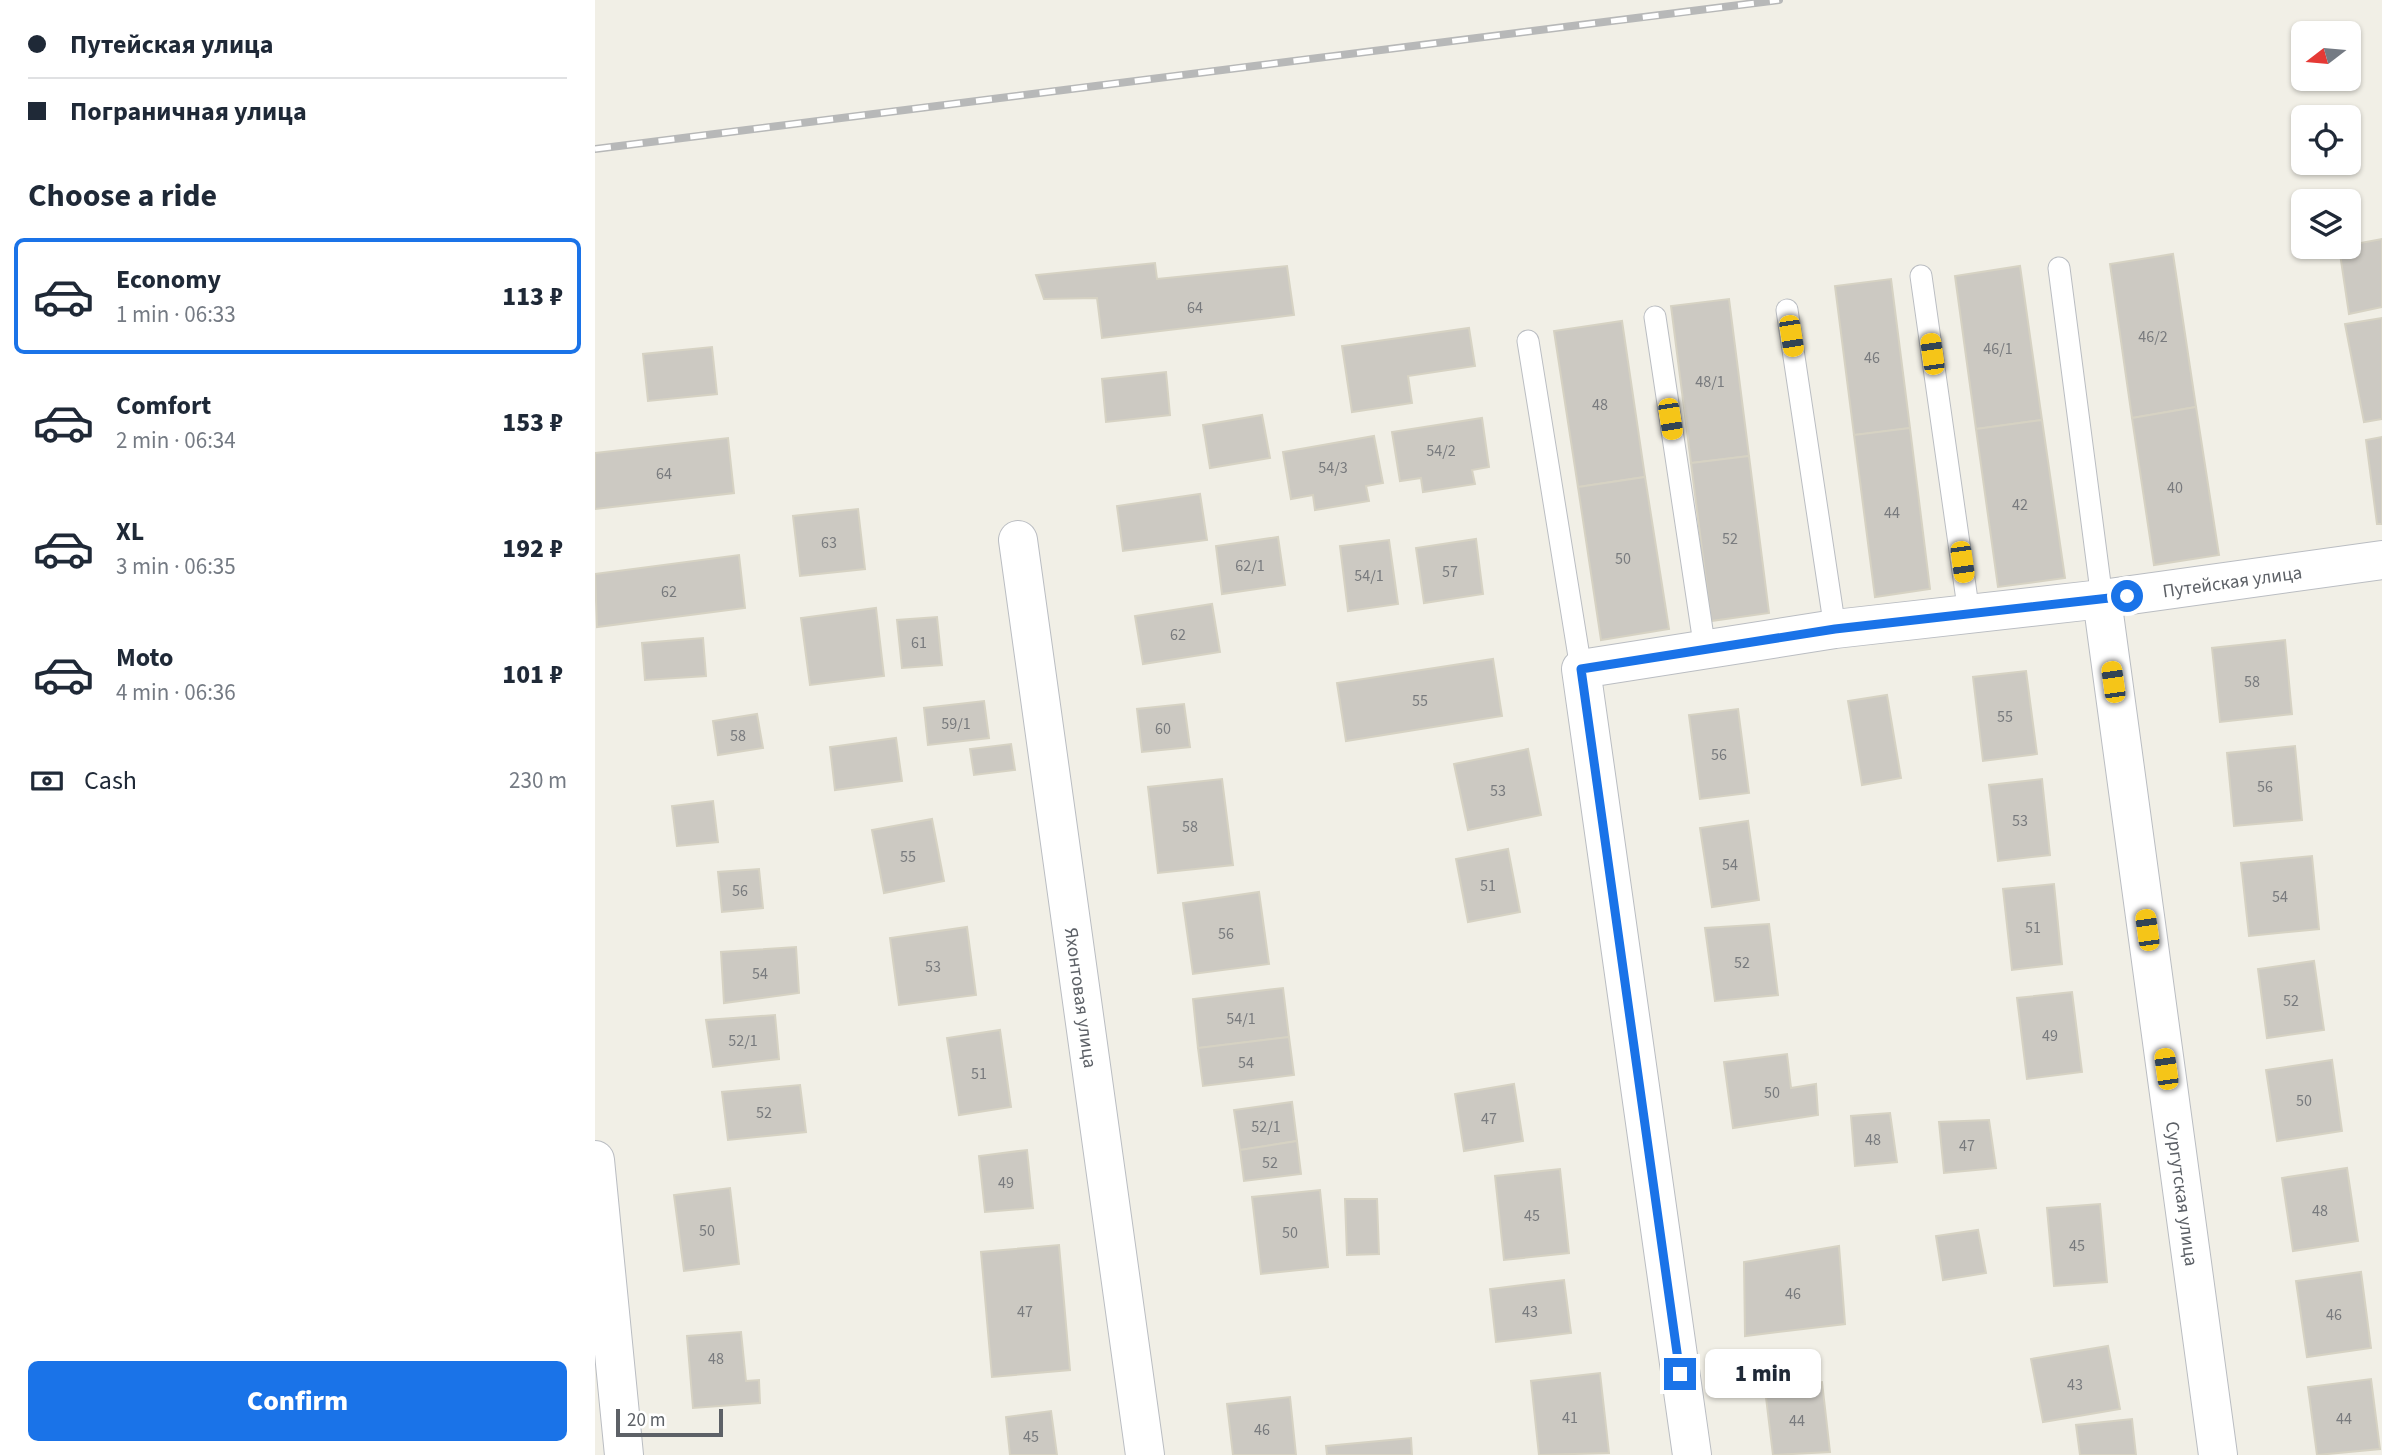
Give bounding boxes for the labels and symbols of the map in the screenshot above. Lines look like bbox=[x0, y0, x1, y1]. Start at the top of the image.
north arrow bbox=[2291, 21, 2361, 91]
house number: 64 bbox=[1187, 297, 1203, 319]
car bbox=[1778, 314, 1805, 358]
house number: 46/2 bbox=[2138, 326, 2168, 348]
car bbox=[1919, 332, 1946, 376]
house number: 46/1 bbox=[1983, 338, 2013, 360]
house number: 46 bbox=[1864, 347, 1880, 369]
house number: 48/1 bbox=[1695, 371, 1725, 393]
house number: 48 bbox=[1592, 394, 1608, 416]
car bbox=[1657, 397, 1684, 441]
house number: 54/2 bbox=[1426, 440, 1456, 462]
house number: 54/3 bbox=[1318, 457, 1348, 479]
house number: 64 bbox=[656, 463, 672, 485]
house number: 40 bbox=[2167, 477, 2183, 499]
house number: 42 bbox=[2012, 494, 2028, 516]
house number: 44 bbox=[1884, 502, 1900, 524]
house number: 52 bbox=[1722, 528, 1738, 550]
house number: 63 bbox=[821, 532, 837, 554]
car bbox=[1949, 540, 1976, 584]
house number: 50 bbox=[1615, 548, 1631, 570]
house number: 62/1 bbox=[1235, 555, 1265, 577]
street label: Путейская улица bbox=[2161, 559, 2304, 605]
house number: 57 bbox=[1442, 561, 1458, 583]
house number: 54/1 bbox=[1354, 565, 1384, 587]
route start bbox=[2111, 580, 2143, 612]
house number: 62 bbox=[661, 581, 677, 603]
house number: 62 bbox=[1170, 624, 1186, 646]
house number: 61 bbox=[911, 632, 927, 654]
car bbox=[2100, 660, 2127, 704]
house number: 58 bbox=[2244, 671, 2260, 693]
house number: 55 bbox=[1412, 690, 1428, 712]
house number: 55 bbox=[1997, 706, 2013, 728]
house number: 59/1 bbox=[941, 713, 971, 735]
house number: 60 bbox=[1155, 718, 1171, 740]
house number: 58 bbox=[730, 725, 746, 747]
house number: 56 bbox=[1711, 744, 1727, 766]
house number: 56 bbox=[2257, 776, 2273, 798]
house number: 53 bbox=[1490, 780, 1506, 802]
house number: 53 bbox=[2012, 810, 2028, 832]
house number: 58 bbox=[1182, 816, 1198, 838]
house number: 55 bbox=[900, 846, 916, 868]
house number: 54 bbox=[1722, 854, 1738, 876]
house number: 51 bbox=[1480, 875, 1496, 897]
house number: 56 bbox=[732, 880, 748, 902]
house number: 54 bbox=[2272, 886, 2288, 908]
car bbox=[2134, 908, 2161, 952]
house number: 51 bbox=[2025, 917, 2041, 939]
house number: 56 bbox=[1218, 923, 1234, 945]
street label: Яхонтовая улица bbox=[1057, 926, 1103, 1070]
house number: 52 bbox=[1734, 952, 1750, 974]
house number: 53 bbox=[925, 956, 941, 978]
house number: 54 bbox=[752, 963, 768, 985]
house number: 52 bbox=[2283, 990, 2299, 1012]
house number: 54/1 bbox=[1226, 1008, 1256, 1030]
house number: 49 bbox=[2042, 1025, 2058, 1047]
house number: 52/1 bbox=[728, 1030, 758, 1052]
car bbox=[2153, 1047, 2180, 1091]
house number: 54 bbox=[1238, 1052, 1254, 1074]
house number: 51 bbox=[971, 1063, 987, 1085]
house number: 50 bbox=[1764, 1082, 1780, 1104]
house number: 50 bbox=[2296, 1090, 2312, 1112]
house number: 52 bbox=[756, 1102, 772, 1124]
house number: 47 bbox=[1481, 1108, 1497, 1130]
house number: 52/1 bbox=[1251, 1116, 1281, 1138]
street label: Сургутская улица bbox=[2158, 1120, 2204, 1268]
house number: 48 bbox=[1865, 1129, 1881, 1151]
house number: 47 bbox=[1959, 1135, 1975, 1157]
house number: 52 bbox=[1262, 1152, 1278, 1174]
house number: 49 bbox=[998, 1172, 1014, 1194]
house number: 48 bbox=[2312, 1200, 2328, 1222]
house number: 45 bbox=[1524, 1205, 1540, 1227]
house number: 50 bbox=[699, 1220, 715, 1242]
house number: 50 bbox=[1282, 1222, 1298, 1244]
house number: 45 bbox=[2069, 1235, 2085, 1257]
house number: 46 bbox=[1785, 1283, 1801, 1305]
house number: 47 bbox=[1017, 1301, 1033, 1323]
house number: 43 bbox=[1522, 1301, 1538, 1323]
house number: 46 bbox=[2326, 1304, 2342, 1326]
house number: 48 bbox=[708, 1348, 724, 1370]
callout: 1 min bbox=[1705, 1350, 1820, 1398]
route end bbox=[1664, 1358, 1696, 1390]
house number: 43 bbox=[2067, 1374, 2083, 1396]
scale bar bbox=[616, 1406, 723, 1438]
house number: 41 bbox=[1562, 1407, 1578, 1429]
house number: 44 bbox=[2336, 1408, 2352, 1430]
house number: 44 bbox=[1789, 1410, 1805, 1432]
house number: 46 bbox=[1254, 1419, 1270, 1441]
house number: 45 bbox=[1023, 1426, 1039, 1448]

